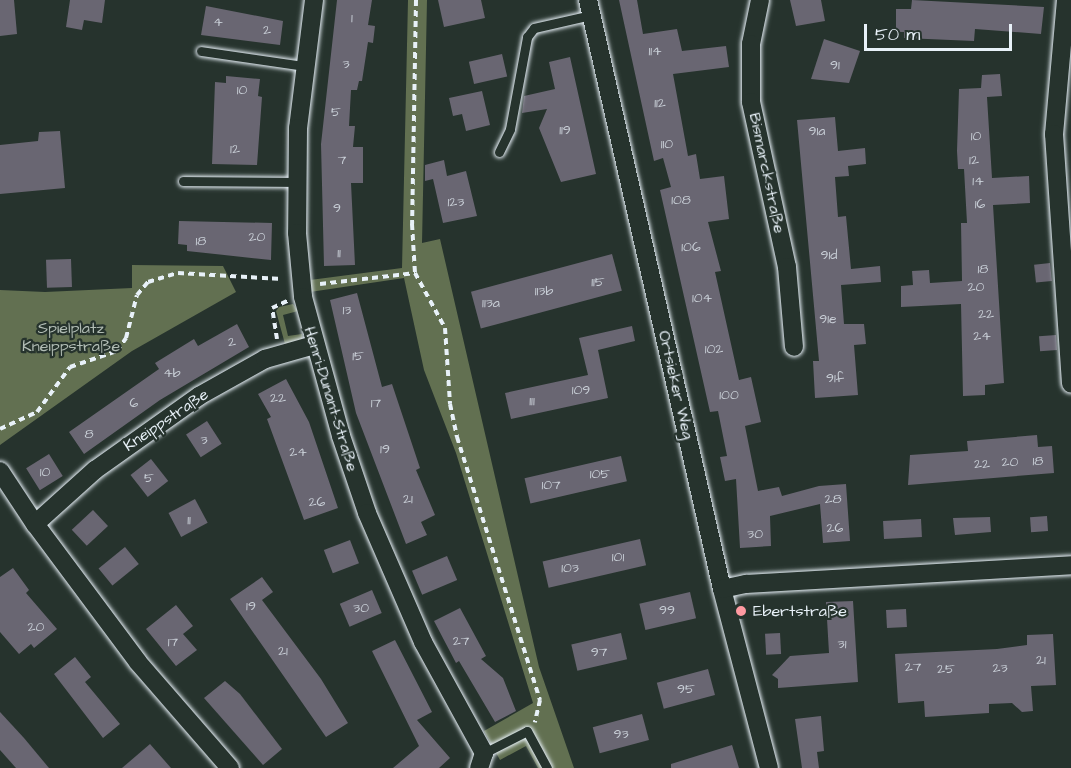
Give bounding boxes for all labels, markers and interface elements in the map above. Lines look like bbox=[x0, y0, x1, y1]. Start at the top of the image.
house number: 1 bbox=[351, 10, 353, 26]
scale bar bbox=[867, 12, 1016, 50]
house number: 4 bbox=[213, 14, 223, 30]
house number: 2 bbox=[263, 22, 271, 38]
text: 50 m bbox=[875, 22, 920, 47]
house number: 114 bbox=[648, 43, 662, 59]
house number: 3 bbox=[342, 56, 350, 72]
house number: 91 bbox=[830, 57, 840, 73]
house number: 10 bbox=[237, 82, 247, 98]
house number: 112 bbox=[654, 95, 666, 111]
house number: 5 bbox=[331, 104, 341, 120]
street label: Bismarckstraße bbox=[745, 111, 789, 235]
house number: 119 bbox=[559, 122, 571, 138]
house number: 91a bbox=[809, 123, 825, 139]
house number: 10 bbox=[971, 128, 981, 144]
house number: 110 bbox=[661, 136, 673, 152]
house number: 12 bbox=[230, 141, 240, 157]
house number: 7 bbox=[338, 152, 346, 168]
house number: 12 bbox=[969, 152, 979, 168]
house number: 14 bbox=[972, 173, 984, 189]
house number: 108 bbox=[671, 192, 691, 208]
house number: 123 bbox=[448, 194, 464, 210]
house number: 16 bbox=[975, 196, 985, 212]
house number: 9 bbox=[333, 200, 341, 216]
house number: 20 bbox=[249, 229, 265, 245]
house number: 18 bbox=[196, 233, 206, 249]
house number: 106 bbox=[681, 239, 701, 255]
house number: 11 bbox=[337, 245, 341, 261]
house number: 91d bbox=[821, 247, 837, 263]
house number: 18 bbox=[978, 261, 988, 277]
house number: 115 bbox=[591, 274, 605, 290]
house number: 20 bbox=[968, 279, 984, 295]
house number: 113b bbox=[535, 283, 553, 299]
house number: 104 bbox=[692, 290, 712, 306]
house number: 113a bbox=[482, 295, 500, 311]
house number: 13 bbox=[343, 302, 351, 318]
house number: 22 bbox=[978, 306, 994, 322]
house number: 91e bbox=[819, 311, 837, 327]
park label: Spielplatz Kneippstraße bbox=[22, 318, 120, 356]
street label: Henri-Dunant-Straße bbox=[300, 324, 362, 474]
house number: 24 bbox=[973, 328, 991, 344]
street label: Ortsieker Weg bbox=[654, 329, 698, 441]
house number: 2 bbox=[228, 334, 236, 350]
house number: 102 bbox=[705, 341, 723, 357]
house number: 15 bbox=[352, 348, 364, 364]
house number: 4b bbox=[163, 365, 181, 381]
house number: 91f bbox=[826, 370, 844, 386]
house number: 109 bbox=[572, 382, 590, 398]
street label: Kneippstraße bbox=[120, 385, 212, 455]
house number: 100 bbox=[719, 387, 739, 403]
house number: 22 bbox=[270, 390, 286, 406]
house number: 111 bbox=[529, 393, 535, 409]
house number: 6 bbox=[130, 395, 138, 411]
house number: 17 bbox=[371, 395, 381, 411]
house number: 8 bbox=[84, 426, 94, 442]
house number: 3 bbox=[200, 432, 208, 448]
house number: 19 bbox=[380, 441, 390, 457]
house number: 24 bbox=[289, 444, 307, 460]
house number: 18 bbox=[1033, 453, 1043, 469]
house number: 20 bbox=[1002, 454, 1018, 470]
house number: 22 bbox=[974, 456, 990, 472]
house number: 10 bbox=[40, 464, 50, 480]
house number: 105 bbox=[590, 466, 610, 482]
house number: 5 bbox=[144, 470, 154, 486]
house number: 107 bbox=[541, 477, 561, 493]
house number: 21 bbox=[403, 491, 413, 507]
house number: 28 bbox=[824, 491, 842, 507]
house number: 26 bbox=[309, 494, 325, 510]
house number: 11 bbox=[187, 512, 191, 528]
house number: 26 bbox=[827, 520, 843, 536]
house number: 30 bbox=[747, 526, 763, 542]
house number: 101 bbox=[612, 549, 624, 565]
house number: 103 bbox=[561, 560, 579, 576]
house number: 19 bbox=[246, 598, 256, 614]
house number: 30 bbox=[353, 600, 369, 616]
place label: Ebertstraße bbox=[753, 601, 847, 621]
house number: 99 bbox=[659, 602, 675, 618]
marker: Ebertstraße bbox=[734, 604, 748, 618]
house number: 20 bbox=[28, 619, 44, 635]
house number: 27 bbox=[453, 633, 469, 649]
house number: 17 bbox=[168, 634, 178, 650]
house number: 31 bbox=[838, 636, 846, 652]
house number: 21 bbox=[278, 643, 288, 659]
house number: 97 bbox=[591, 644, 607, 660]
house number: 21 bbox=[1036, 652, 1046, 668]
house number: 27 bbox=[905, 659, 921, 675]
house number: 23 bbox=[992, 660, 1008, 676]
house number: 25 bbox=[937, 661, 955, 677]
house number: 95 bbox=[677, 681, 695, 697]
house number: 93 bbox=[613, 726, 629, 742]

